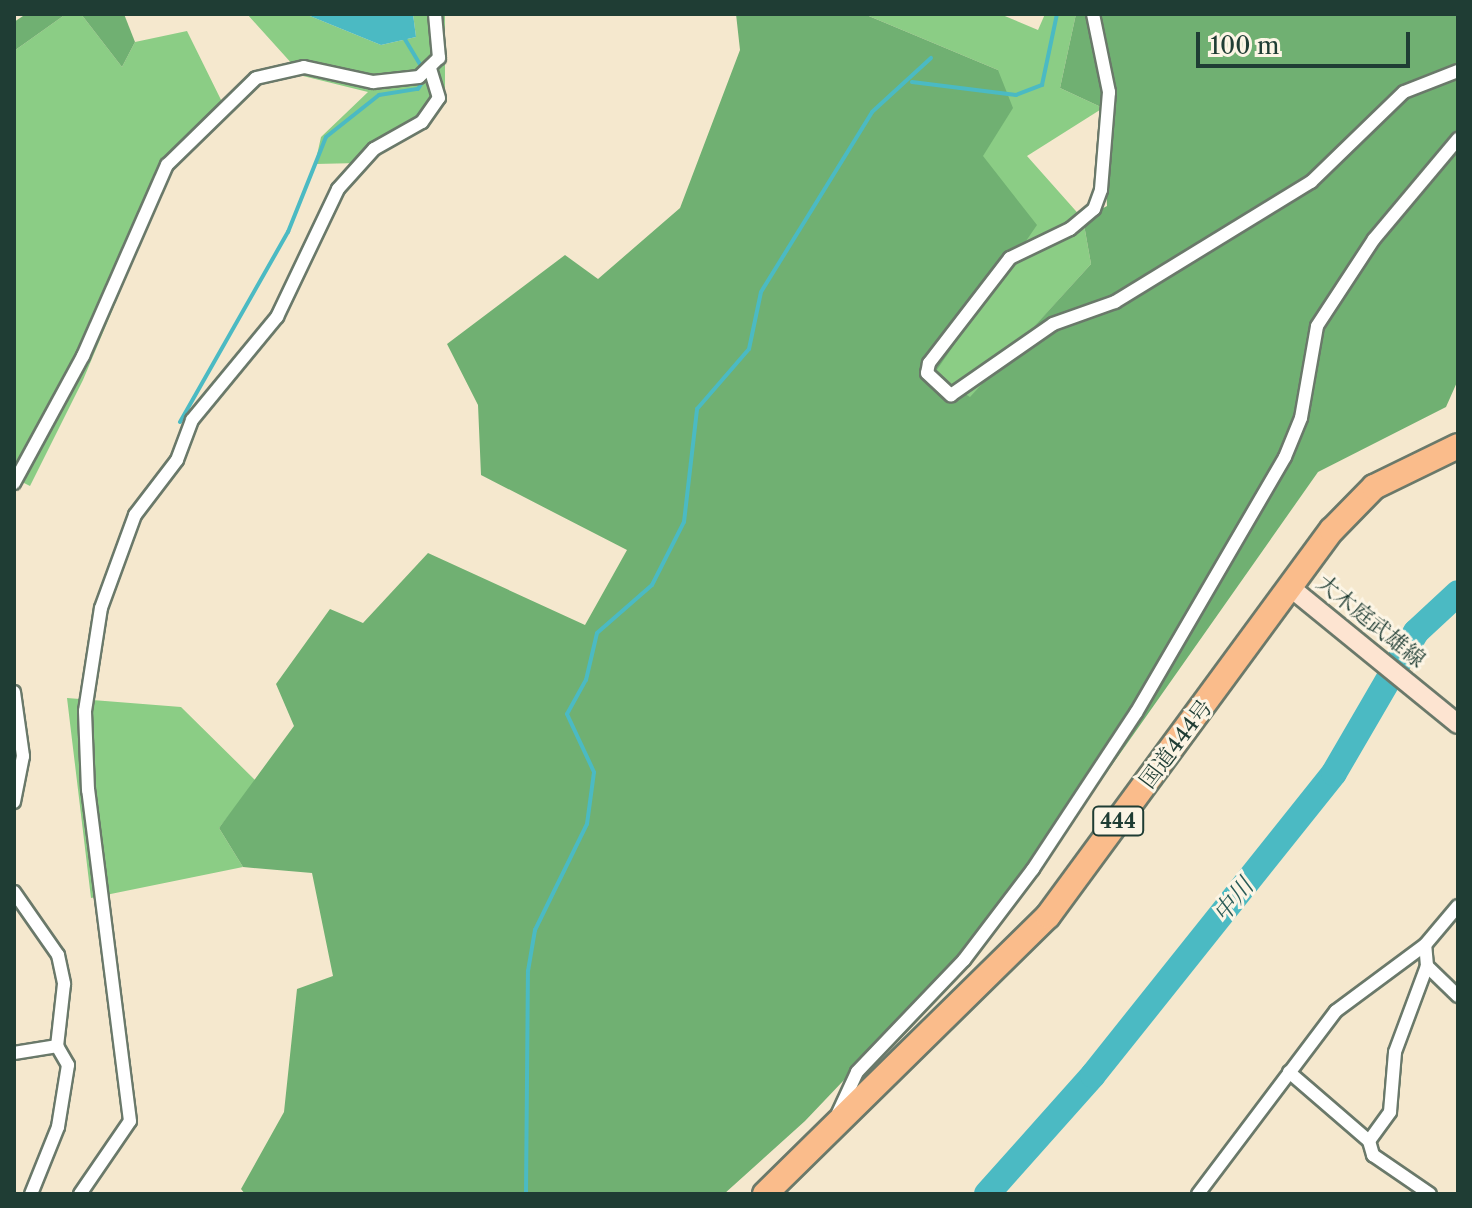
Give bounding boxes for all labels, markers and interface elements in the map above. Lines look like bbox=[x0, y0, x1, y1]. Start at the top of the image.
scale bar bbox=[1200, 16, 1414, 66]
text: 100 m bbox=[1210, 31, 1279, 60]
street label: 大木庭武雄線 bbox=[1311, 569, 1431, 673]
street label: 国道444号 bbox=[1134, 694, 1218, 794]
road number: 444 bbox=[1092, 805, 1144, 837]
water label: 中川 bbox=[1207, 872, 1259, 928]

